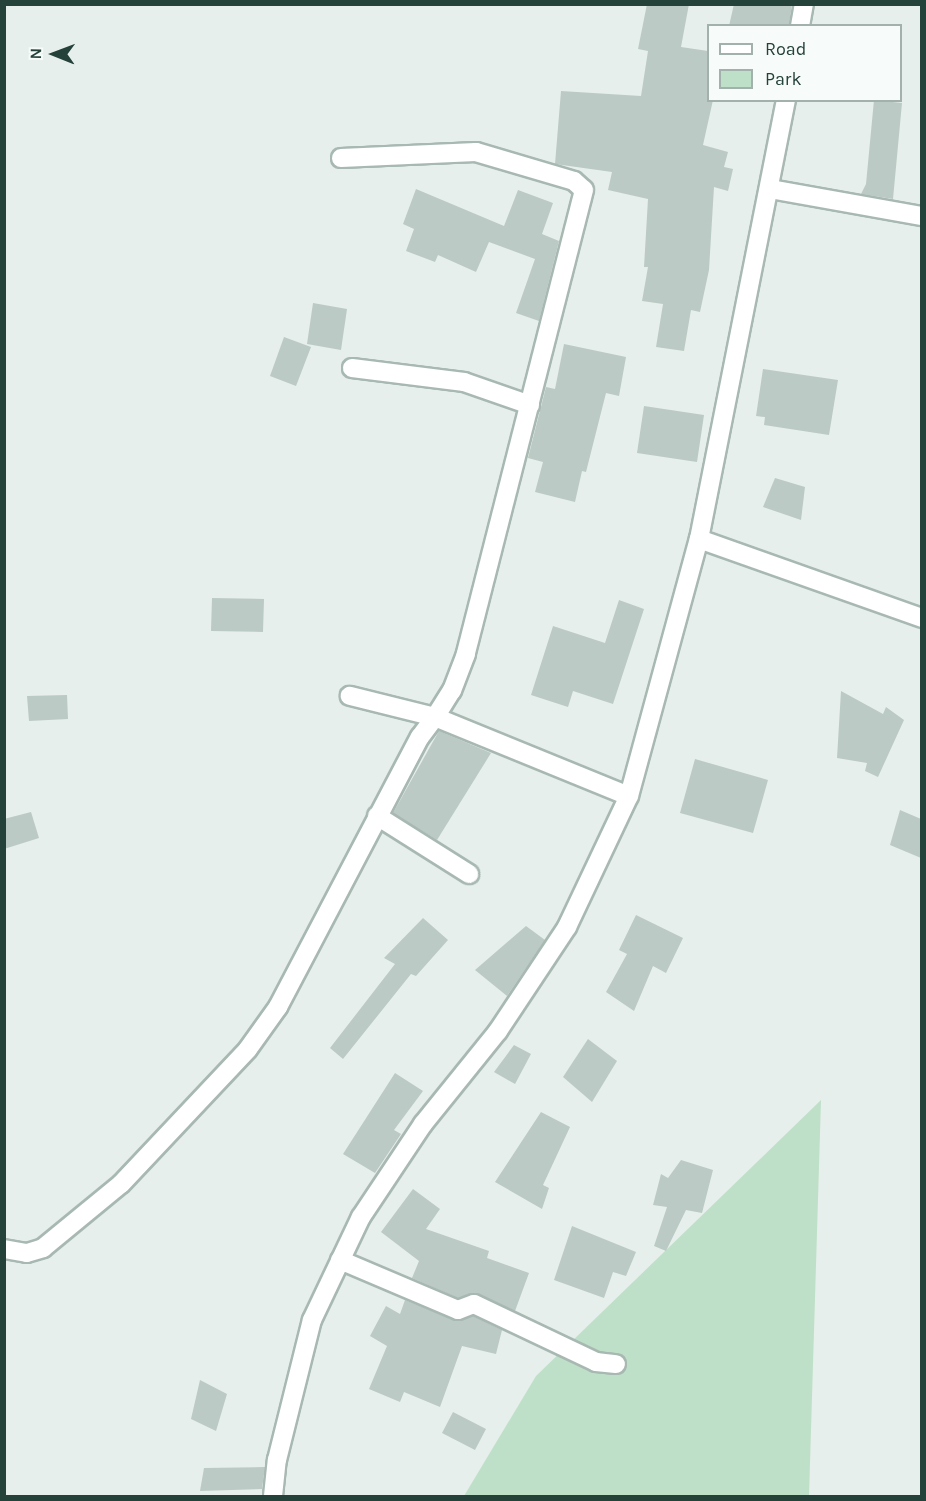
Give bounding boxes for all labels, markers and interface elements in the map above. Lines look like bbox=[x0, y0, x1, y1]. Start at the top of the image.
north arrow bbox=[24, 24, 84, 84]
legend bbox=[707, 24, 902, 102]
text: Road bbox=[765, 38, 806, 60]
text: N bbox=[26, 48, 45, 60]
text: Park bbox=[765, 68, 802, 90]

